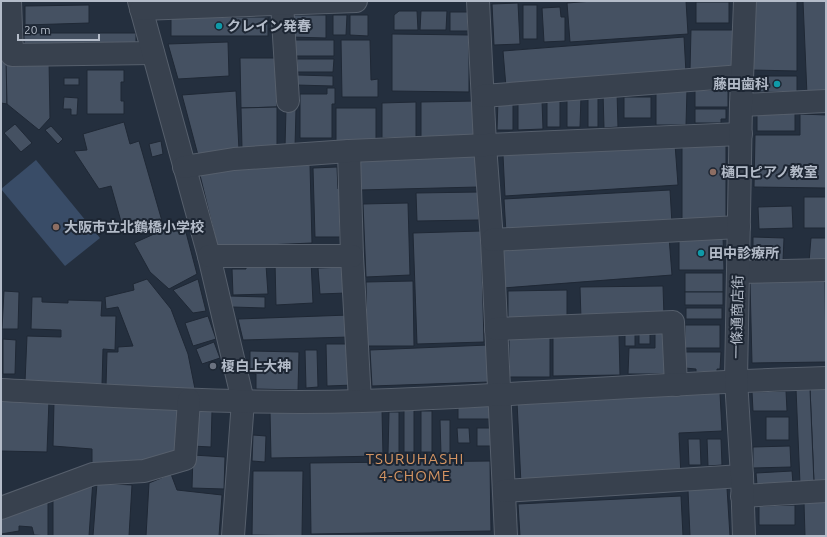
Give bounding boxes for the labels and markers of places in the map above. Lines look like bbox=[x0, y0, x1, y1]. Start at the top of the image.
place label: クレイン発春 bbox=[227, 18, 311, 34]
marker: クレイン発春 bbox=[214, 21, 224, 31]
place label: 藤田歯科 bbox=[713, 76, 769, 92]
marker: 藤田歯科 bbox=[772, 79, 782, 89]
place label: 樋口ピアノ教室 bbox=[721, 164, 818, 180]
marker: 樋口ピアノ教室 bbox=[708, 167, 718, 177]
place label: 大阪市立北鶴橋小学校 bbox=[64, 219, 204, 235]
marker: 大阪市立北鶴橋小学校 bbox=[51, 222, 61, 232]
place label: 田中診療所 bbox=[709, 245, 779, 261]
marker: 田中診療所 bbox=[696, 248, 706, 258]
place label: 榎白上大神 bbox=[221, 358, 291, 374]
marker: 榎白上大神 bbox=[208, 361, 218, 371]

